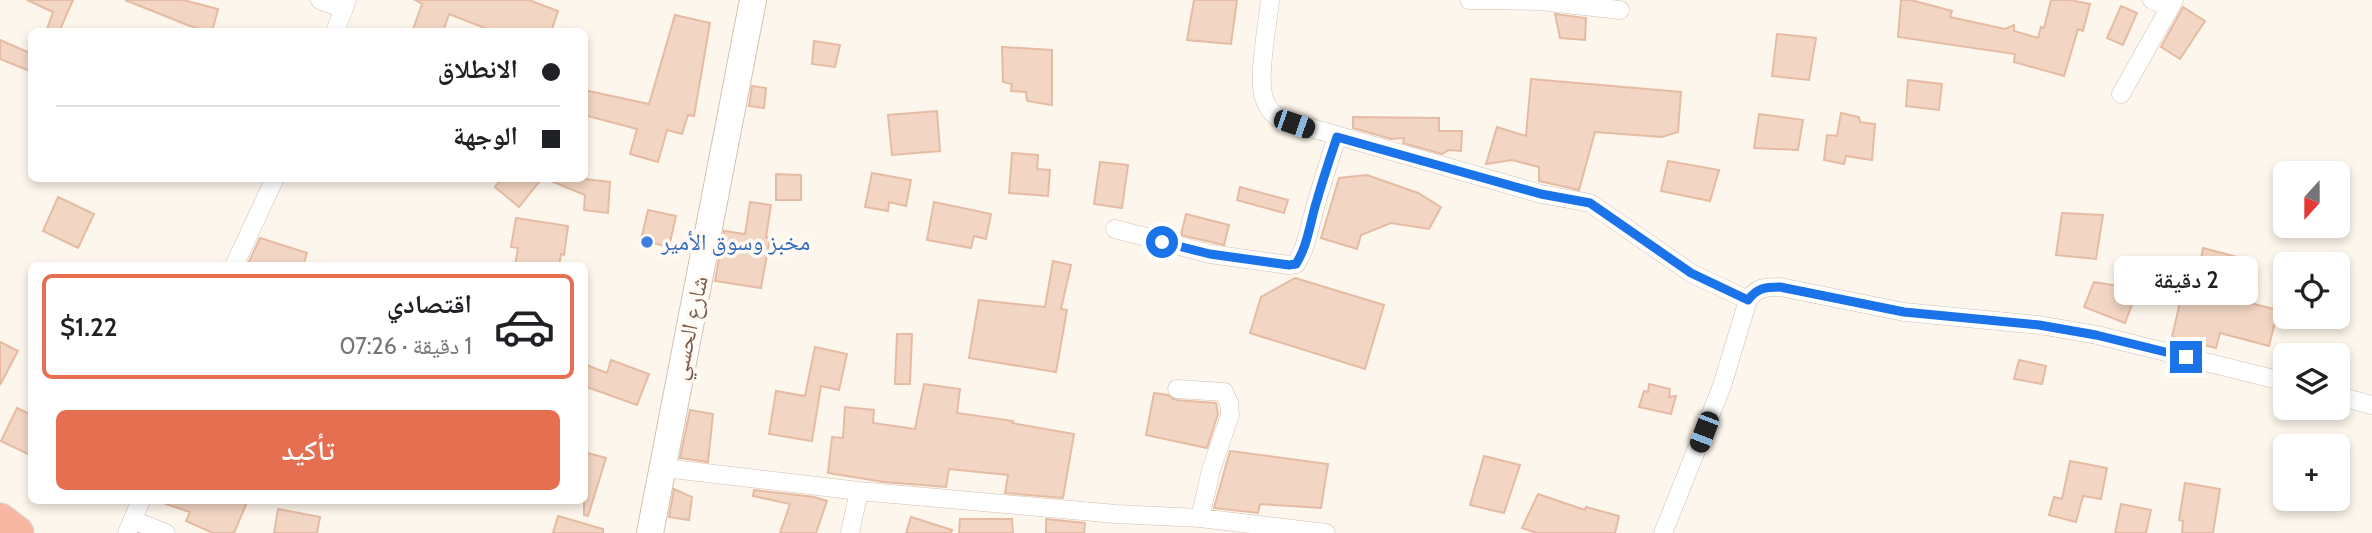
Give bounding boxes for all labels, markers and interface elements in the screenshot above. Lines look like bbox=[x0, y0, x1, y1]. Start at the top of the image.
text: الانطلاق bbox=[438, 53, 518, 85]
car bbox=[1271, 107, 1318, 141]
text: الوجهة bbox=[453, 120, 518, 152]
north arrow bbox=[2273, 161, 2350, 238]
map controls bbox=[2273, 161, 2350, 511]
route start bbox=[1146, 226, 1178, 258]
place label: مخبز وسوق الأمير bbox=[660, 228, 810, 256]
marker: مخبز وسوق الأمير bbox=[639, 234, 655, 250]
button: locate bbox=[2273, 252, 2350, 329]
callout: 2 دقيقة bbox=[2114, 256, 2258, 304]
text: 2 دقيقة bbox=[2153, 266, 2219, 294]
street label: شارع الحسي bbox=[664, 273, 718, 384]
text: اقتصادي bbox=[387, 288, 472, 320]
icon: car bbox=[493, 295, 556, 358]
text: $1.22 bbox=[60, 311, 117, 343]
text: 1 دقيقة · 07:26 bbox=[339, 332, 472, 360]
route end bbox=[2170, 341, 2202, 373]
button: layers bbox=[2273, 343, 2350, 420]
car bbox=[1687, 409, 1722, 455]
button: تأكيد bbox=[56, 410, 560, 490]
button: + bbox=[2273, 434, 2350, 511]

